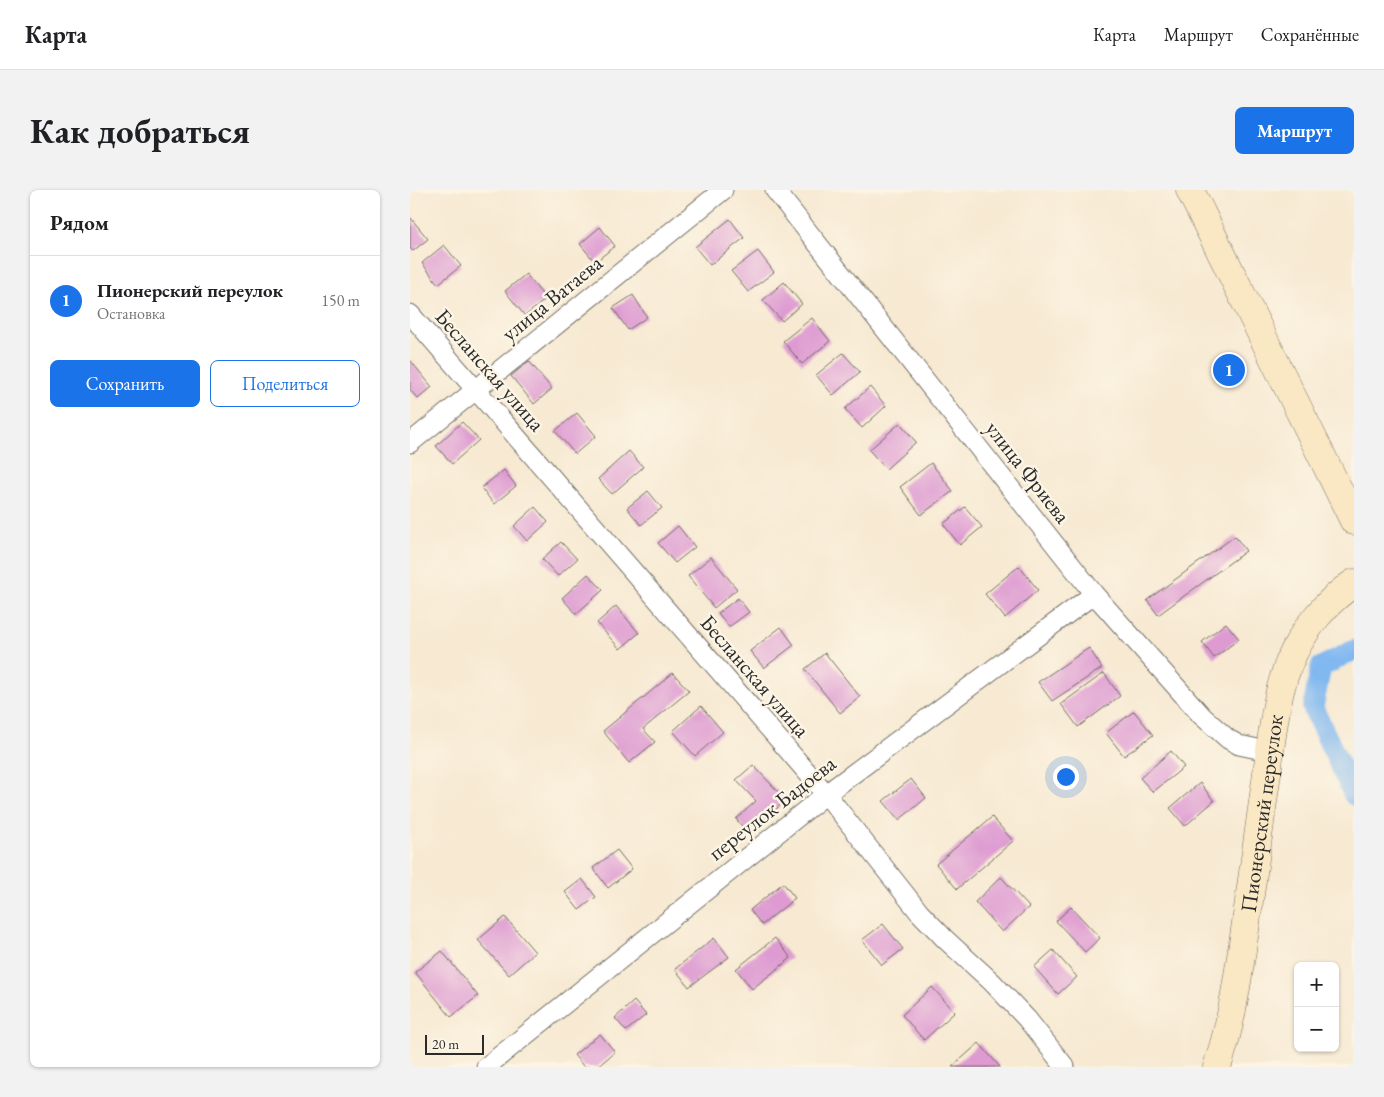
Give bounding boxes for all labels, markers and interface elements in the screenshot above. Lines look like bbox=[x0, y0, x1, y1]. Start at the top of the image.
text: Карта bbox=[25, 19, 87, 50]
text: Карта bbox=[1093, 23, 1136, 46]
text: Маршрут bbox=[1164, 23, 1233, 46]
text: Сохранённые bbox=[1261, 23, 1359, 46]
button: Маршрут bbox=[1235, 107, 1354, 154]
text: Как добраться bbox=[30, 108, 250, 153]
text: Рядом bbox=[50, 209, 109, 236]
street label: улица Ватаева bbox=[495, 248, 609, 348]
text: Пионерский переулок bbox=[97, 278, 283, 303]
text: 1 bbox=[62, 290, 70, 311]
text: 150 m bbox=[321, 290, 360, 311]
street label: Бесланская улица bbox=[429, 302, 552, 438]
text: Остановка bbox=[97, 303, 166, 324]
pin: 1 bbox=[1213, 351, 1245, 389]
button: Сохранить bbox=[50, 360, 200, 407]
button: Поделиться bbox=[210, 360, 360, 407]
street label: улица Фриева bbox=[979, 415, 1077, 529]
street label: Бесланская улица bbox=[694, 608, 817, 744]
street label: Пионерский переулок bbox=[1233, 711, 1290, 914]
street label: переулок Бадоева bbox=[702, 749, 842, 867]
your location bbox=[1053, 764, 1079, 790]
map controls bbox=[1294, 962, 1339, 1052]
button: + bbox=[1294, 962, 1339, 1007]
button: − bbox=[1294, 1007, 1339, 1052]
scale bar bbox=[425, 1032, 484, 1055]
text: 20 m bbox=[432, 1035, 459, 1053]

